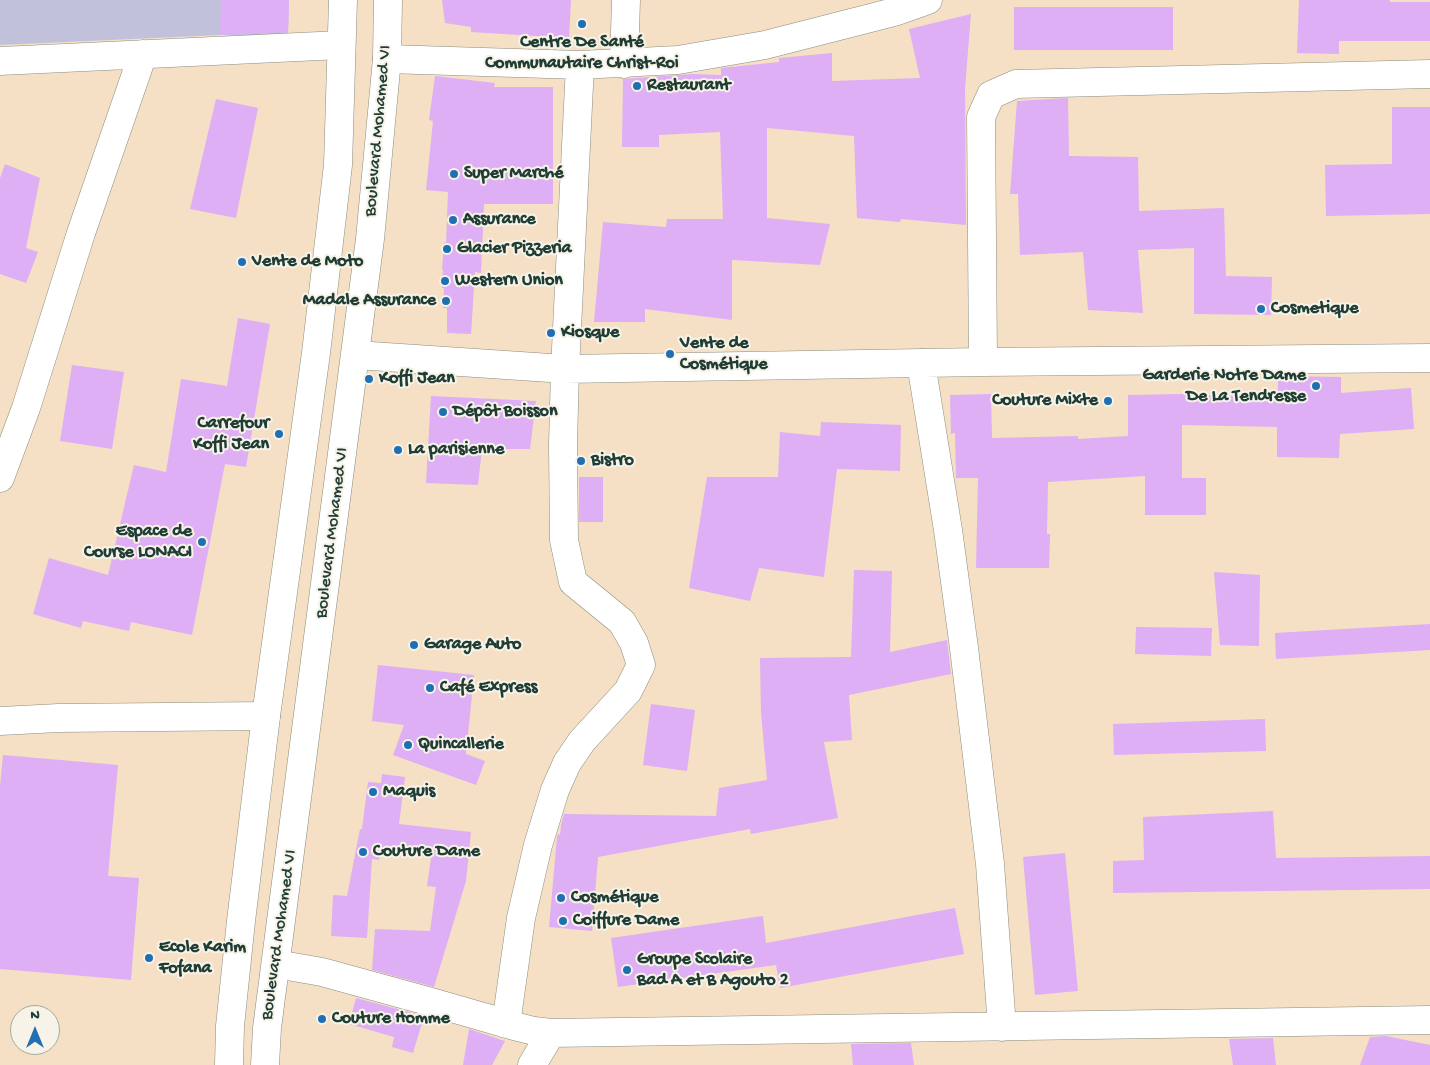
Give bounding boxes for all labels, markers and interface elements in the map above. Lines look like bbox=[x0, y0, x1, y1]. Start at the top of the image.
marker: Centre De Santé Communautaire Christ-Roi bbox=[576, 18, 588, 30]
place label: Centre De Santé Communautaire Christ-Roi bbox=[485, 32, 679, 74]
street label: Boulevard Mohamed VI bbox=[361, 44, 397, 218]
place label: Restaurant bbox=[647, 75, 730, 97]
marker: Restaurant bbox=[631, 80, 643, 92]
place label: Super Marché bbox=[464, 163, 564, 185]
marker: Super Marché bbox=[448, 168, 460, 180]
place label: Assurance bbox=[463, 209, 536, 231]
marker: Assurance bbox=[447, 214, 459, 226]
place label: Glacier Pizzeria bbox=[457, 238, 572, 260]
marker: Glacier Pizzeria bbox=[441, 243, 453, 255]
place label: Vente de Moto bbox=[252, 251, 363, 273]
marker: Vente de Moto bbox=[236, 256, 248, 268]
place label: Western Union bbox=[455, 270, 563, 292]
marker: Western Union bbox=[439, 275, 451, 287]
place label: Madale Assurance bbox=[303, 290, 436, 312]
marker: Madale Assurance bbox=[440, 295, 452, 307]
place label: Cosmetique bbox=[1271, 298, 1359, 320]
marker: Cosmetique bbox=[1255, 303, 1267, 315]
place label: Kiosque bbox=[561, 322, 619, 344]
marker: Kiosque bbox=[545, 327, 557, 339]
place label: Vente de Cosmétique bbox=[680, 333, 768, 376]
marker: Vente de Cosmétique bbox=[664, 348, 676, 360]
place label: Garderie Notre Dame De La Tendresse bbox=[1142, 365, 1306, 408]
place label: Koffi Jean bbox=[379, 368, 455, 390]
marker: Koffi Jean bbox=[363, 373, 375, 385]
marker: Garderie Notre Dame De La Tendresse bbox=[1310, 380, 1322, 392]
place label: Couture Mixte bbox=[992, 390, 1098, 412]
marker: Couture Mixte bbox=[1102, 395, 1114, 407]
place label: Dépôt Boisson bbox=[453, 401, 557, 423]
marker: Dépôt Boisson bbox=[437, 406, 449, 418]
place label: Carrefour Koffi Jean bbox=[193, 413, 269, 456]
marker: Carrefour Koffi Jean bbox=[273, 428, 285, 440]
place label: La parisienne bbox=[408, 439, 504, 461]
marker: La parisienne bbox=[392, 444, 404, 456]
street label: Boulevard Mohamed VI bbox=[312, 446, 354, 620]
place label: Bistro bbox=[591, 450, 634, 472]
marker: Bistro bbox=[575, 455, 587, 467]
place label: Espace de Course LONACI bbox=[84, 521, 192, 564]
marker: Espace de Course LONACI bbox=[196, 536, 208, 548]
place label: Garage Auto bbox=[424, 634, 521, 656]
marker: Garage Auto bbox=[408, 639, 420, 651]
place label: Café Express bbox=[440, 677, 537, 699]
marker: Café Express bbox=[424, 682, 436, 694]
place label: Quincallerie bbox=[418, 734, 504, 756]
marker: Quincallerie bbox=[402, 739, 414, 751]
place label: Maquis bbox=[383, 781, 435, 803]
marker: Maquis bbox=[367, 786, 379, 798]
place label: Couture Dame bbox=[373, 841, 480, 863]
marker: Couture Dame bbox=[357, 846, 369, 858]
street label: Boulevard Mohamed VI bbox=[257, 848, 303, 1022]
place label: Cosmétique bbox=[571, 887, 659, 909]
marker: Cosmétique bbox=[555, 892, 567, 904]
place label: Coiffure Dame bbox=[573, 910, 679, 932]
marker: Coiffure Dame bbox=[557, 915, 569, 927]
place label: Ecole Karim Fofana bbox=[159, 937, 246, 980]
place label: Groupe Scolaire Bad A et B Agouto 2 bbox=[637, 949, 789, 992]
marker: Ecole Karim Fofana bbox=[143, 952, 155, 964]
marker: Groupe Scolaire Bad A et B Agouto 2 bbox=[621, 964, 633, 976]
north arrow bbox=[10, 1005, 60, 1055]
text: N bbox=[30, 1007, 40, 1024]
place label: Couture Homme bbox=[332, 1008, 450, 1030]
marker: Couture Homme bbox=[316, 1013, 328, 1025]

